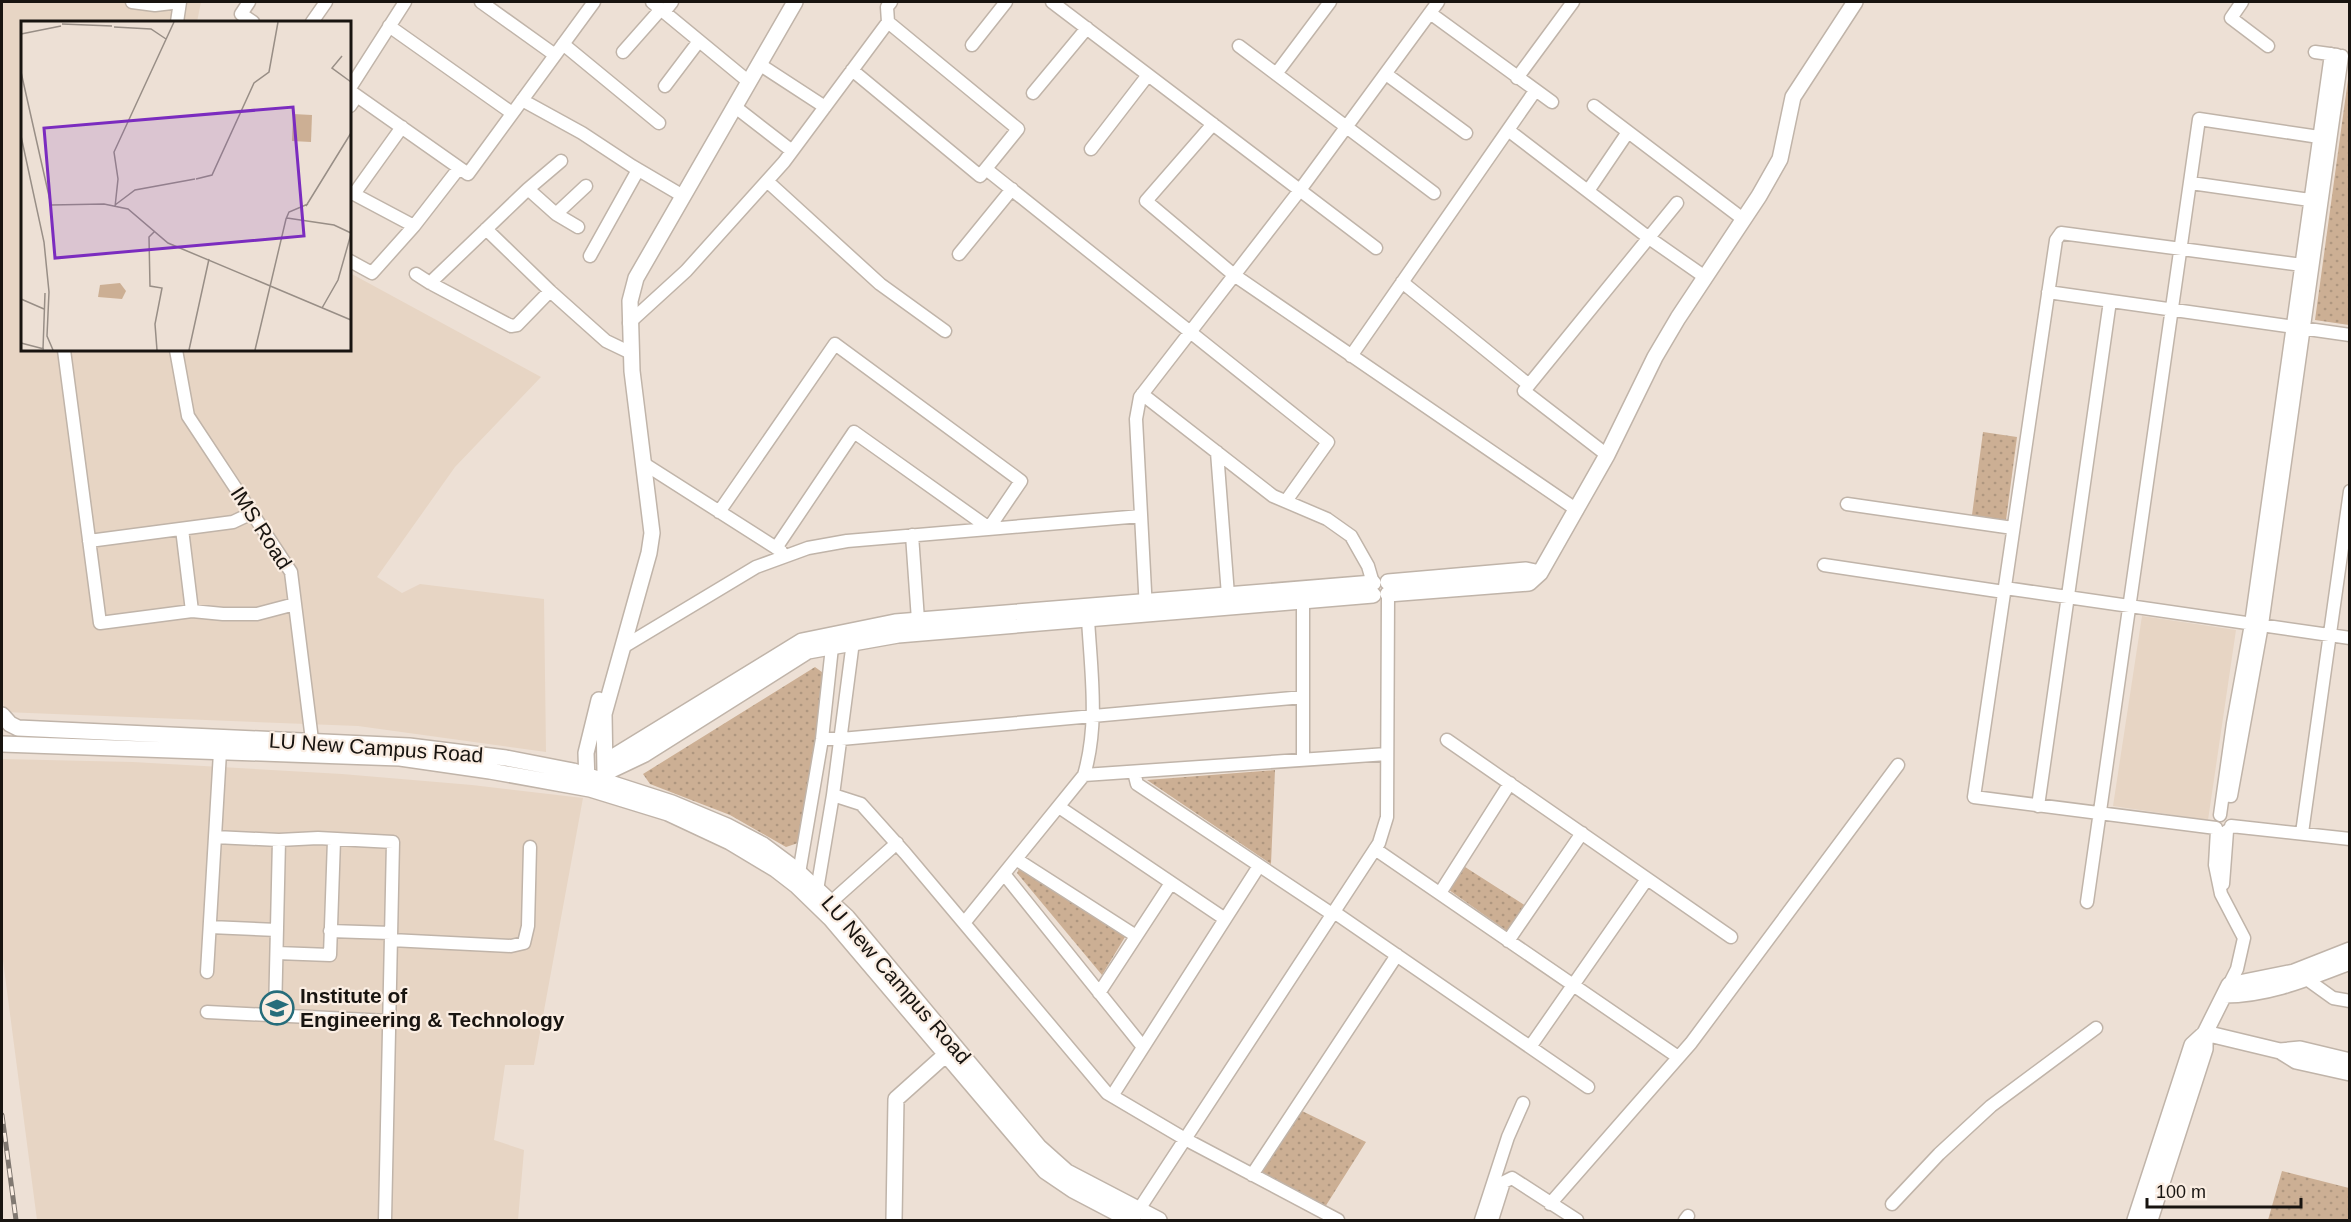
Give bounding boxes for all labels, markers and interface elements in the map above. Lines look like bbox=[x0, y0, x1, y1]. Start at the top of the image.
inset map bbox=[21, 21, 351, 351]
street label: IMS Road bbox=[226, 482, 296, 573]
street label: LU New Campus Road bbox=[268, 729, 484, 766]
street label: LU New Campus Road bbox=[817, 891, 976, 1068]
place label: Institute of Engineering & Technology bbox=[300, 984, 565, 1031]
school or university icon: Institute of Engineering & Technology bbox=[259, 990, 295, 1026]
scale bar bbox=[2147, 1171, 2302, 1209]
text: 100 m bbox=[2156, 1182, 2206, 1202]

